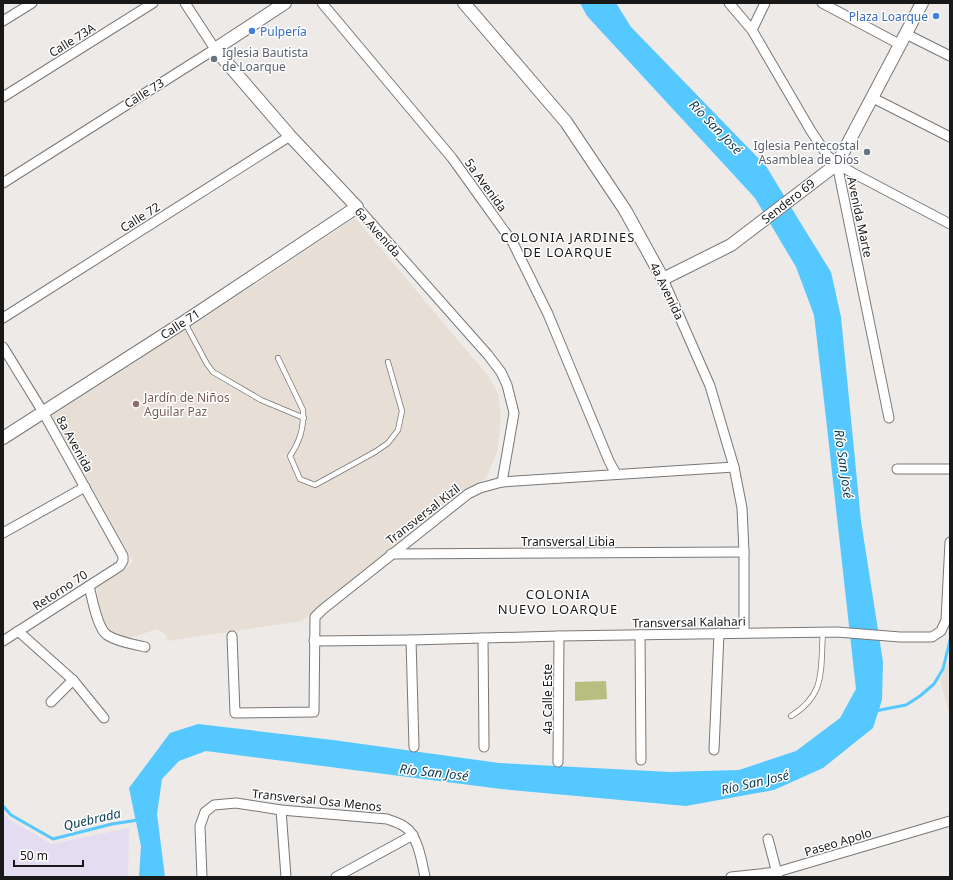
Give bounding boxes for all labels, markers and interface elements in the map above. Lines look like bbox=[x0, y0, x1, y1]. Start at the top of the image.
place label: Plaza Loarque bbox=[849, 8, 928, 25]
marker: Plaza Loarque bbox=[931, 11, 941, 21]
street label: Calle 73A bbox=[46, 19, 99, 61]
place label: Pulpería bbox=[260, 23, 307, 40]
marker: Pulpería bbox=[247, 26, 257, 36]
place label: Iglesia Bautista de Loarque bbox=[222, 44, 308, 75]
marker: Iglesia Bautista de Loarque bbox=[209, 54, 219, 64]
street label: Calle 73 bbox=[121, 74, 167, 112]
water label: Río San José bbox=[685, 96, 747, 159]
place label: Iglesia Pentecostal Asamblea de Dios bbox=[754, 137, 859, 168]
marker: Iglesia Pentecostal Asamblea de Dios bbox=[862, 147, 872, 157]
street label: 5a Avenida bbox=[461, 155, 511, 215]
street label: Sendero 69 bbox=[758, 175, 818, 227]
street label: Avenida Marte bbox=[843, 175, 877, 259]
street label: Calle 72 bbox=[117, 198, 163, 236]
street label: 6a Avenida bbox=[351, 203, 405, 261]
district label: COLONIA JARDINES DE LOARQUE bbox=[501, 228, 635, 261]
street label: 4a Avenida bbox=[646, 259, 688, 323]
street label: Calle 71 bbox=[157, 305, 203, 343]
place label: Jardín de Niños Aguilar Paz bbox=[143, 389, 230, 420]
marker: Jardín de Niños Aguilar Paz bbox=[131, 399, 141, 409]
street label: 8a Avenida bbox=[53, 413, 97, 475]
water label: Río San José bbox=[830, 428, 858, 500]
street label: Transversal Kizil bbox=[382, 480, 464, 548]
street label: Transversal Libia bbox=[521, 533, 615, 550]
street label: Retorno 70 bbox=[29, 566, 91, 614]
district label: COLONIA NUEVO LOARQUE bbox=[498, 585, 618, 618]
street label: Transversal Kalahari bbox=[632, 613, 746, 631]
street label: 4a Calle Este bbox=[539, 663, 556, 734]
water label: Río San José bbox=[399, 759, 470, 785]
water label: Río San José bbox=[719, 765, 791, 799]
street label: Transversal Osa Menos bbox=[251, 785, 383, 815]
water label: Quebrada bbox=[62, 804, 123, 834]
street label: Paseo Apolo bbox=[802, 824, 874, 860]
scale bar bbox=[14, 842, 83, 868]
text: 50 m bbox=[20, 847, 48, 864]

